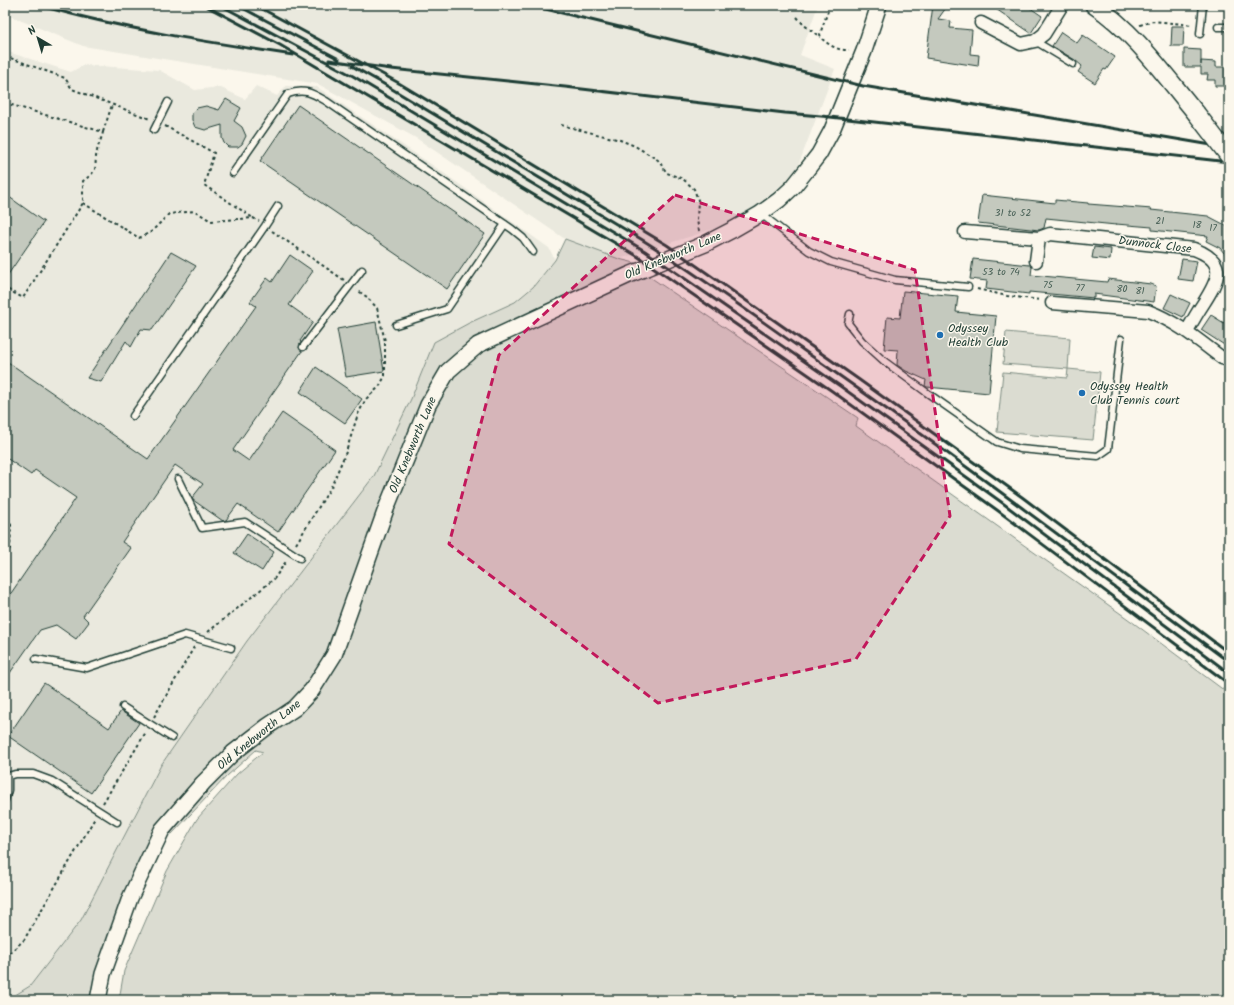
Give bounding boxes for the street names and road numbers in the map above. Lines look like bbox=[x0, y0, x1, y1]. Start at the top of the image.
street label: Old Knebworth Lane bbox=[622, 227, 725, 285]
street label: Dunnock Close bbox=[1117, 231, 1193, 259]
street label: Old Knebworth Lane bbox=[384, 393, 442, 496]
street label: Old Knebworth Lane bbox=[213, 695, 306, 775]

